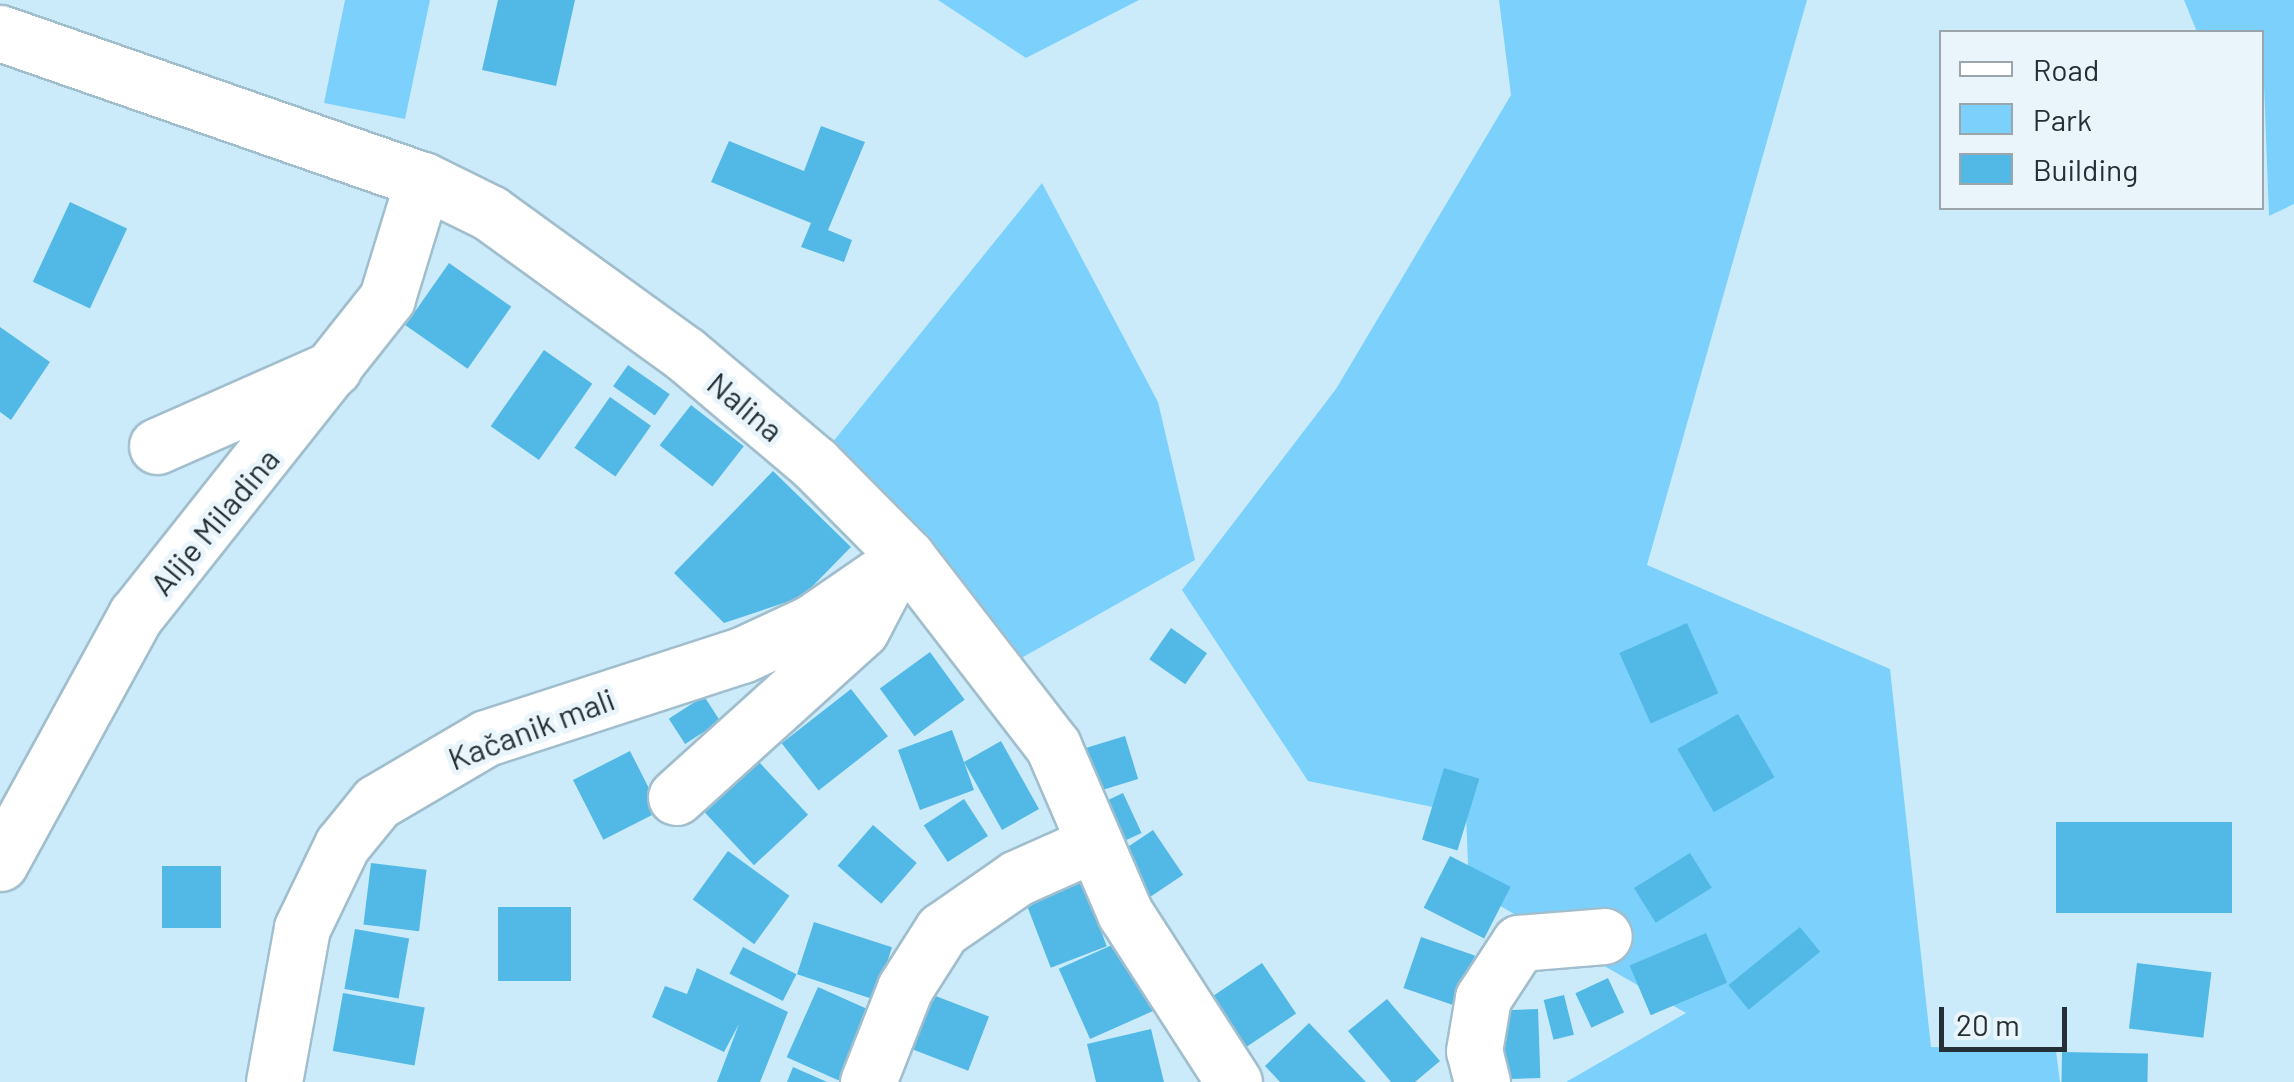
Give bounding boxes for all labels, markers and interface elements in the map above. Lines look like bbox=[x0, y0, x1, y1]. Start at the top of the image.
legend bbox=[1939, 30, 2264, 210]
text: Road bbox=[2033, 51, 2099, 87]
text: Park bbox=[2033, 101, 2092, 137]
text: Building bbox=[2033, 151, 2138, 187]
street label: Nalina bbox=[700, 363, 792, 449]
street label: Alije Miladina bbox=[141, 440, 287, 602]
street label: Kačanik mali bbox=[442, 679, 620, 777]
scale bar bbox=[1944, 987, 2072, 1049]
text: 20 m bbox=[1956, 1006, 2020, 1042]

